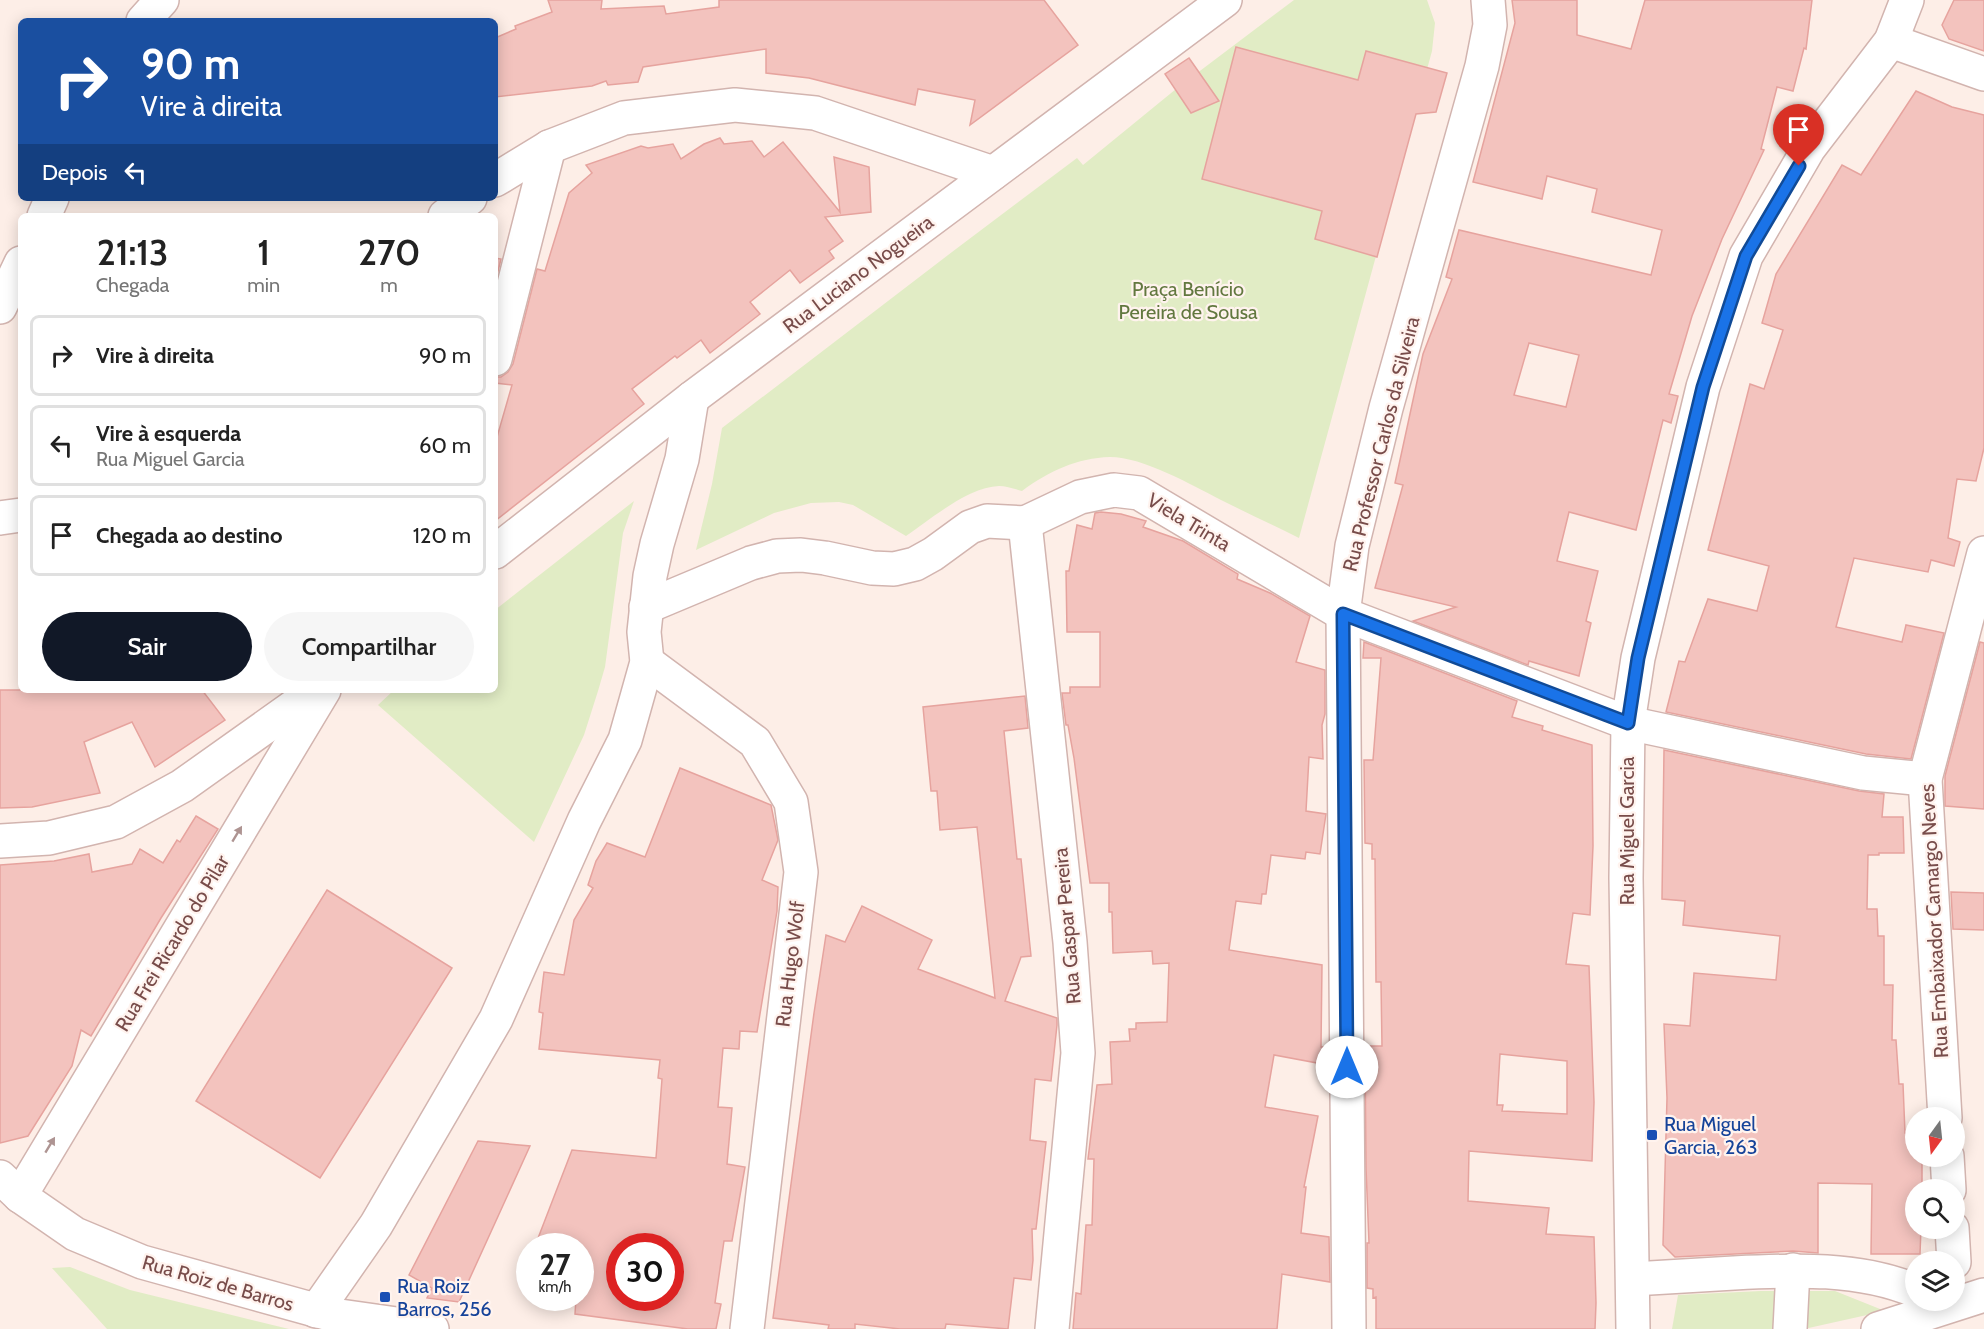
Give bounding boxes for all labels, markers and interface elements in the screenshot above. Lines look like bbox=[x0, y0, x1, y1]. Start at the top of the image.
text: 90 m bbox=[141, 38, 240, 90]
icon: right bbox=[42, 42, 120, 120]
text: Vire à direita bbox=[141, 90, 282, 123]
pin bbox=[1773, 104, 1824, 166]
icon: arrive bbox=[1782, 113, 1815, 146]
icon: left bbox=[119, 156, 152, 189]
text: Depois bbox=[42, 159, 107, 186]
street label: Rua Luciano Nogueira bbox=[778, 209, 938, 338]
text: 21:13 bbox=[97, 230, 168, 274]
text: 1 bbox=[257, 230, 270, 274]
text: 270 bbox=[358, 230, 420, 274]
text: Chegada bbox=[96, 273, 169, 297]
text: min bbox=[247, 273, 280, 297]
text: m bbox=[380, 273, 398, 297]
park label: Praça Benício Pereira de Sousa bbox=[1118, 277, 1258, 324]
street label: Rua Professor Carlos da Silveira bbox=[1338, 314, 1424, 574]
icon: right bbox=[45, 339, 78, 372]
text: Vire à direita bbox=[96, 342, 214, 369]
text: 90 m bbox=[419, 342, 471, 369]
text: Vire à esquerda bbox=[96, 420, 241, 447]
icon: left bbox=[45, 429, 78, 462]
text: 60 m bbox=[419, 432, 471, 459]
text: Rua Miguel Garcia bbox=[96, 447, 245, 471]
street label: Viela Trinta bbox=[1143, 488, 1235, 556]
icon: arrive bbox=[45, 519, 78, 552]
text: Chegada ao destino bbox=[96, 522, 282, 549]
text: 120 m bbox=[413, 522, 471, 549]
button: Sair bbox=[42, 612, 252, 681]
button: Compartilhar bbox=[264, 612, 474, 681]
street label: Rua Miguel Garcia bbox=[1615, 756, 1639, 905]
street label: Rua Embaixador Camargo Neves bbox=[1915, 783, 1953, 1059]
one-way arrow bbox=[232, 826, 243, 842]
street label: Rua Gaspar Pereira bbox=[1048, 846, 1086, 1005]
street label: Rua Frei Ricardo do Pilar bbox=[110, 850, 234, 1035]
street label: Rua Hugo Wolf bbox=[770, 899, 810, 1028]
position arrow bbox=[1315, 1035, 1379, 1099]
north arrow bbox=[1905, 1107, 1965, 1167]
map controls bbox=[1905, 1107, 1965, 1311]
place label: Rua Miguel Garcia, 263 bbox=[1664, 1112, 1758, 1159]
marker: Rua Miguel Garcia, 263 bbox=[1645, 1128, 1659, 1142]
one-way arrow bbox=[45, 1137, 56, 1153]
button: search bbox=[1905, 1179, 1965, 1239]
speed limit sign: 30 bbox=[606, 1233, 684, 1311]
text: 27 bbox=[539, 1246, 571, 1283]
street label: Rua Roiz de Barros bbox=[140, 1250, 296, 1316]
button: layers bbox=[1905, 1251, 1965, 1311]
place label: Rua Roiz Barros, 256 bbox=[397, 1274, 492, 1321]
text: km/h bbox=[539, 1278, 571, 1296]
marker: Rua Roiz Barros, 256 bbox=[378, 1290, 392, 1304]

